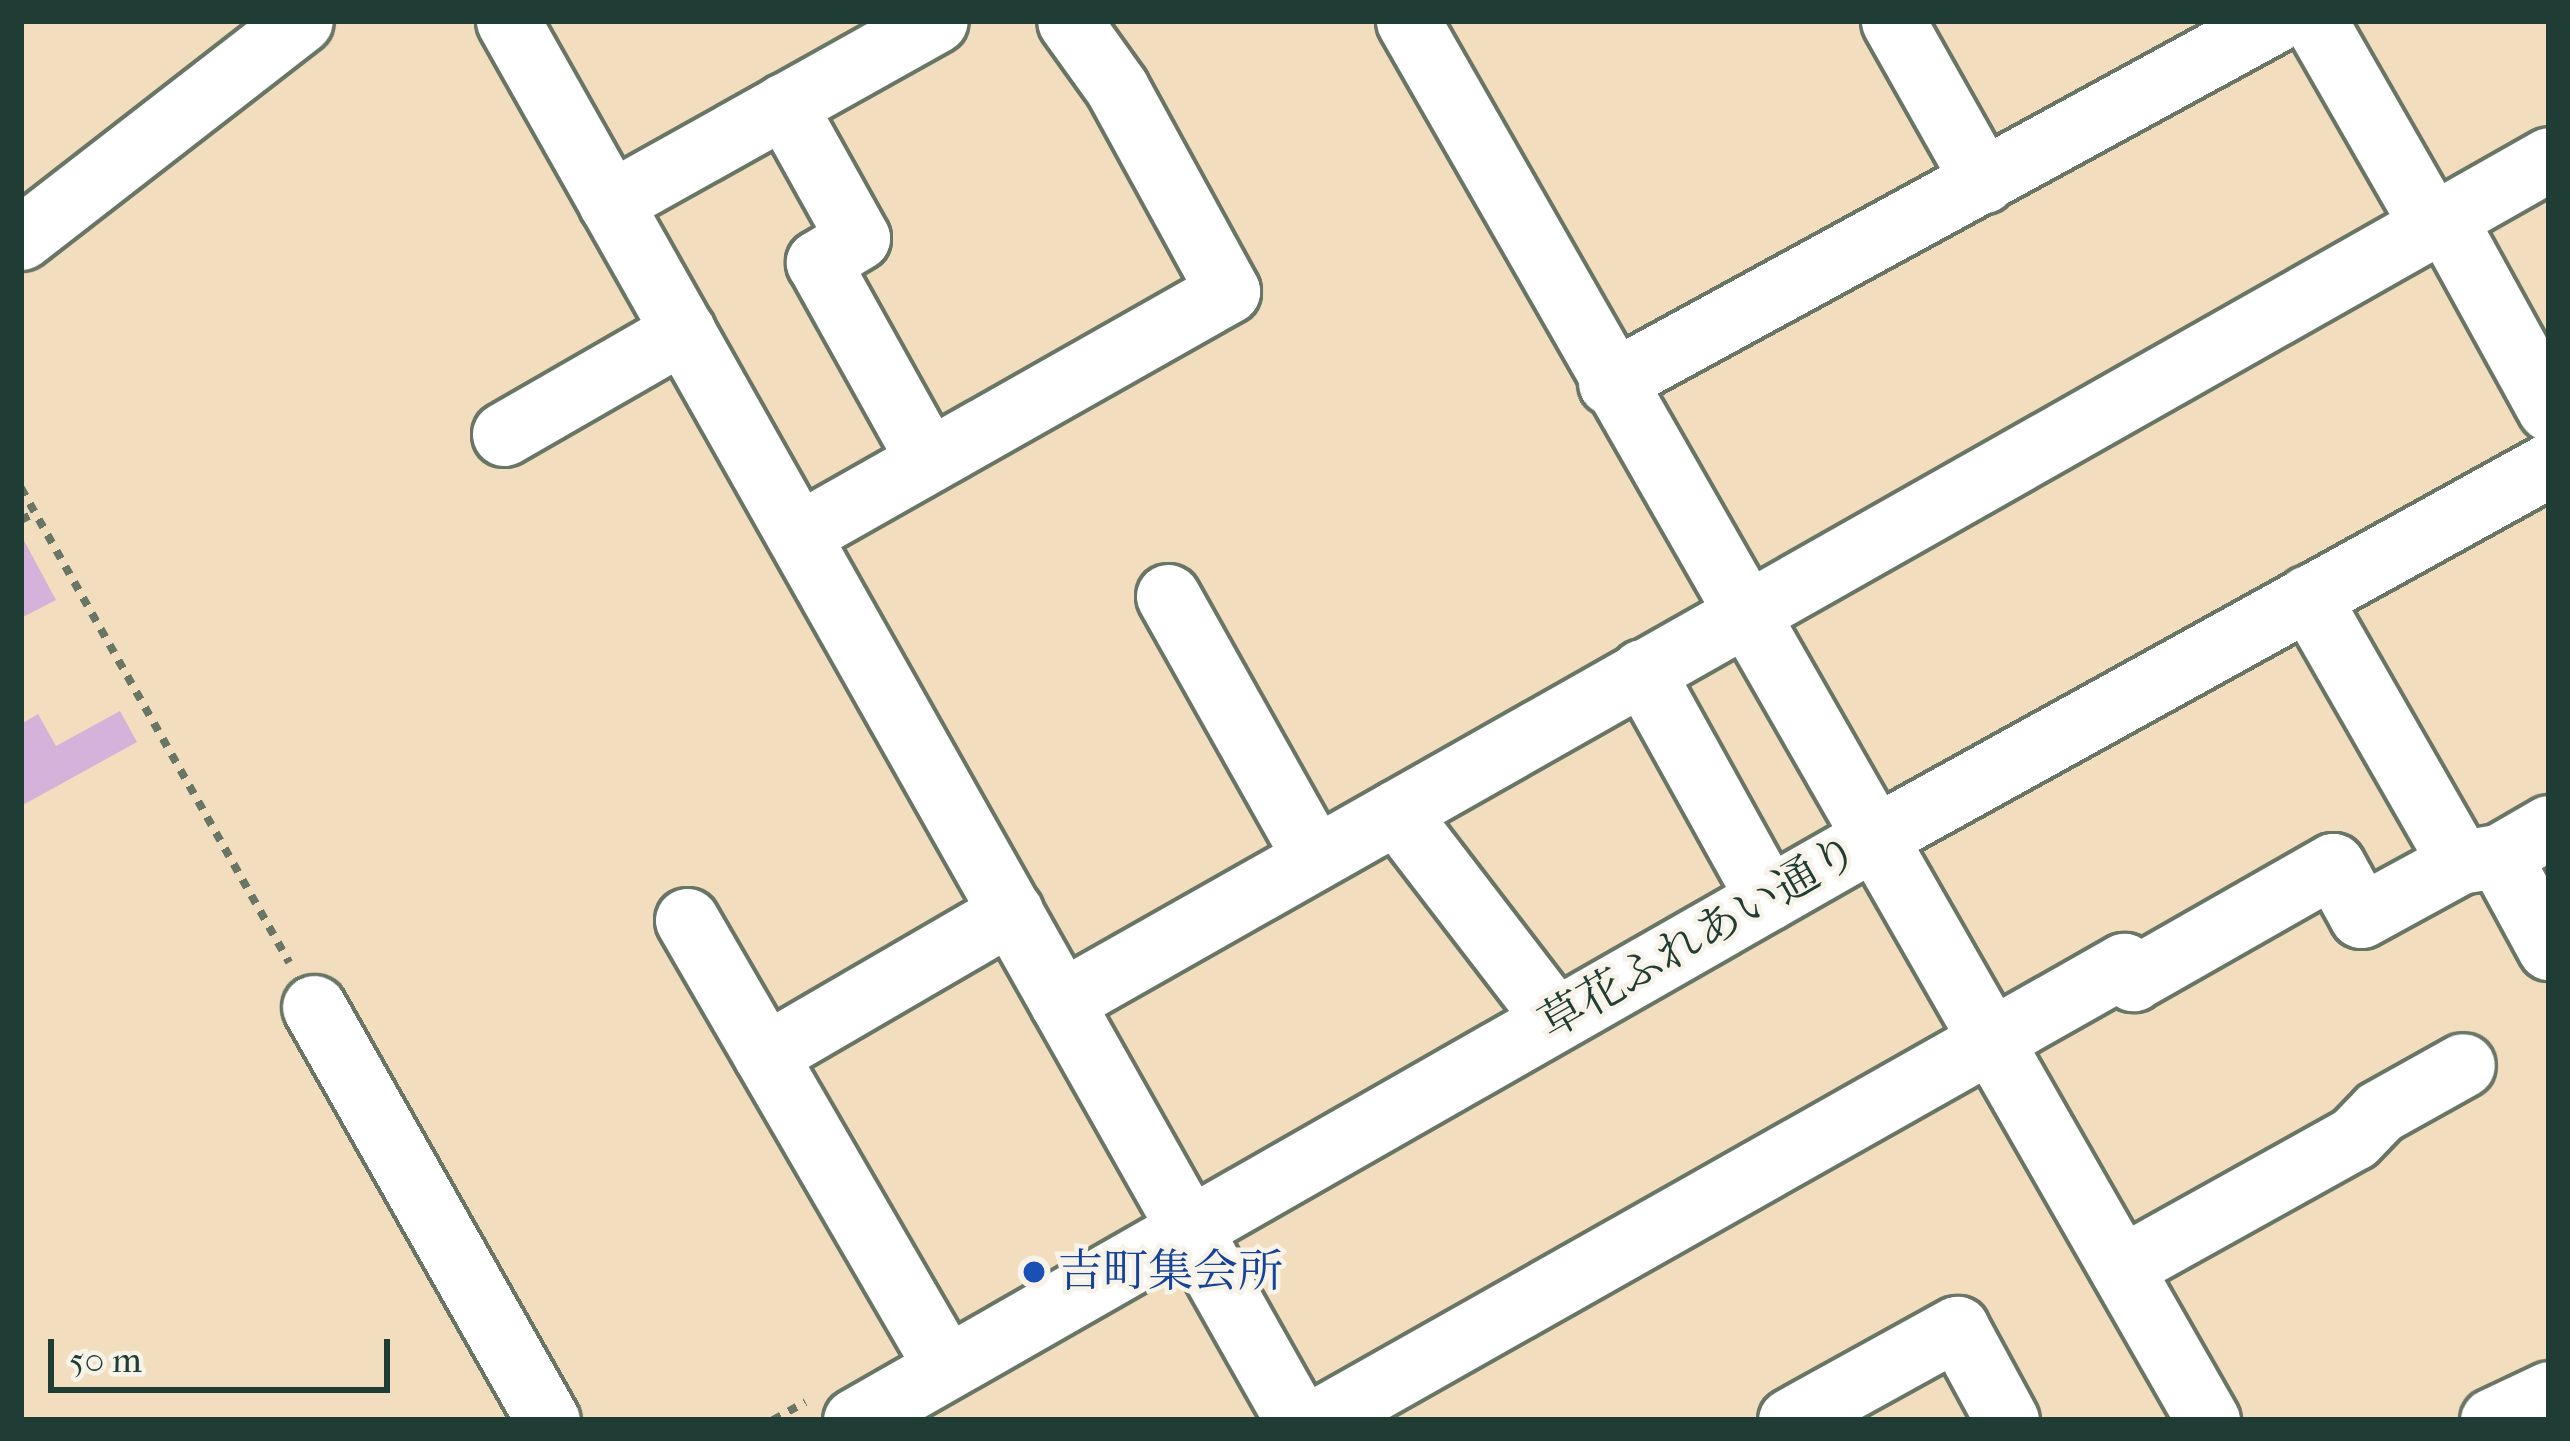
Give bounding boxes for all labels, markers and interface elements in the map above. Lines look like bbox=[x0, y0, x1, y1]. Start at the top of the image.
street label: 草花ふれあい通り bbox=[1530, 824, 1868, 1050]
place label: 吉町集会所 bbox=[1058, 1245, 1283, 1299]
marker: 吉町集会所 bbox=[1021, 1259, 1047, 1285]
scale bar bbox=[54, 1315, 396, 1389]
text: 50 m bbox=[69, 1339, 142, 1381]

